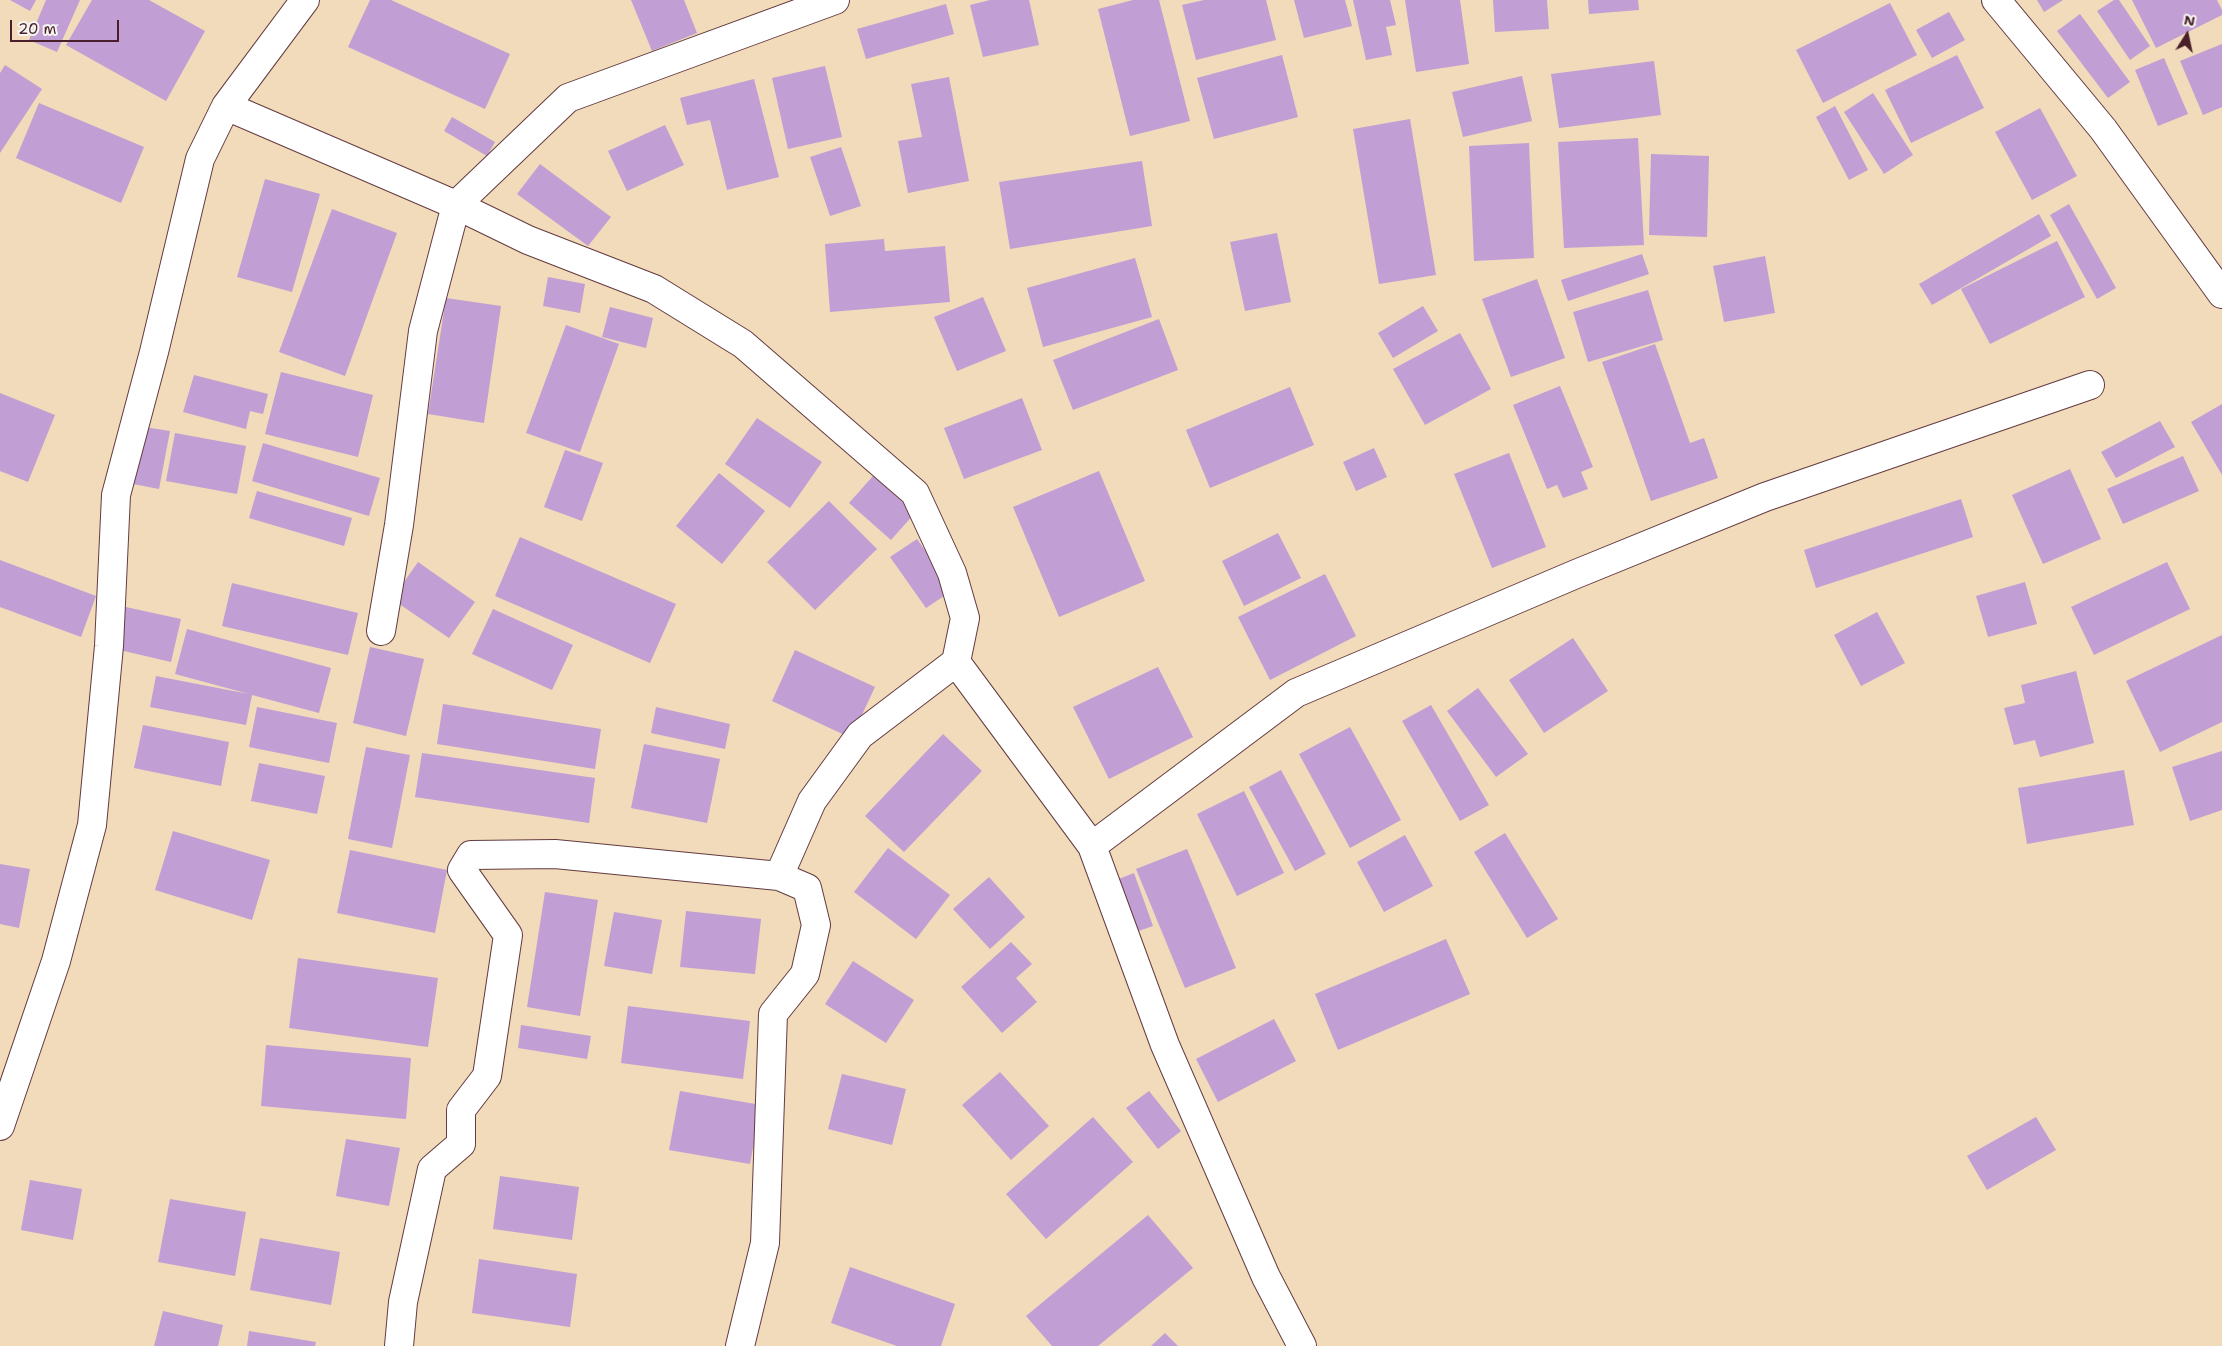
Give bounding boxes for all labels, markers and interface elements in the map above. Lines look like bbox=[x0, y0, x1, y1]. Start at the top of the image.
scale bar bbox=[12, 10, 121, 42]
north arrow bbox=[2162, 10, 2212, 60]
text: N bbox=[2183, 10, 2197, 30]
text: 20 m bbox=[18, 19, 57, 39]

